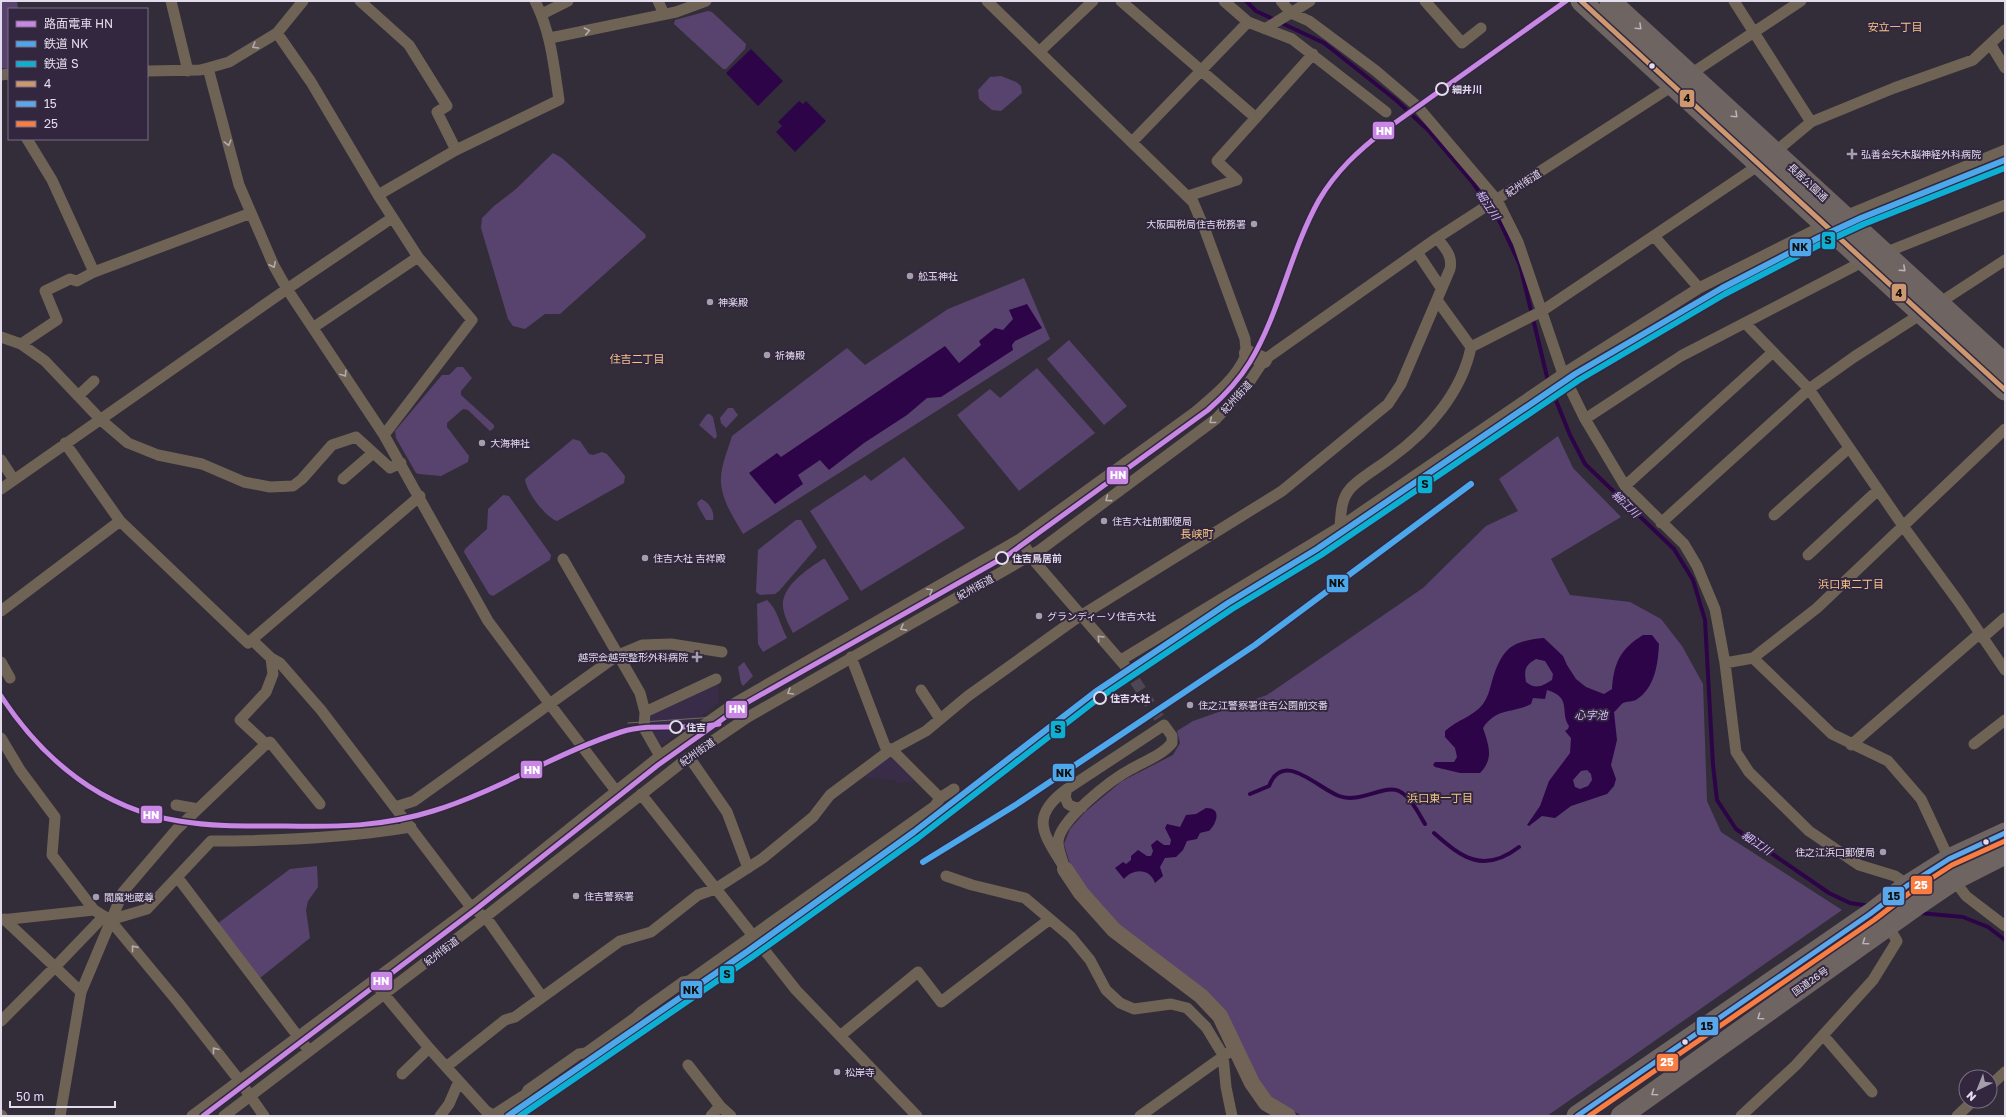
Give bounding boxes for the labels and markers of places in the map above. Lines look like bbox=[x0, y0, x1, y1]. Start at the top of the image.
unlabelled marker bbox=[1647, 61, 1657, 71]
marker: 細井川 bbox=[1435, 82, 1449, 96]
place label: 細井川 bbox=[1452, 83, 1482, 95]
marker: 弘善会矢木脳神経外科病院 bbox=[1846, 148, 1858, 160]
place label: 弘善会矢木脳神経外科病院 bbox=[1861, 148, 1981, 160]
place label: 大阪国税局住吉税務署 bbox=[1146, 218, 1246, 230]
marker: 大阪国税局住吉税務署 bbox=[1249, 219, 1259, 229]
place label: 舩玉神社 bbox=[918, 270, 958, 282]
marker: 舩玉神社 bbox=[905, 271, 915, 281]
place label: 神楽殿 bbox=[718, 296, 748, 308]
marker: 神楽殿 bbox=[705, 297, 715, 307]
place label: 祈祷殿 bbox=[775, 349, 805, 361]
marker: 祈祷殿 bbox=[762, 350, 772, 360]
place label: 大海神社 bbox=[490, 437, 530, 449]
marker: 大海神社 bbox=[477, 438, 487, 448]
place label: 住吉大社前郵便局 bbox=[1112, 515, 1192, 527]
marker: 住吉大社前郵便局 bbox=[1099, 516, 1109, 526]
marker: 住吉鳥居前 bbox=[995, 551, 1009, 565]
place label: 住吉大社 吉祥殿 bbox=[653, 552, 726, 564]
place label: 住吉鳥居前 bbox=[1012, 552, 1062, 564]
marker: 住吉大社 吉祥殿 bbox=[640, 553, 650, 563]
place label: グランディーソ住吉大社 bbox=[1047, 610, 1156, 622]
marker: グランディーソ住吉大社 bbox=[1034, 611, 1044, 621]
place label: 越宗会越宗整形外科病院 bbox=[578, 651, 688, 663]
marker: 越宗会越宗整形外科病院 bbox=[691, 651, 703, 663]
marker: 住吉大社 bbox=[1093, 691, 1107, 705]
place label: 住吉大社 bbox=[1110, 692, 1151, 704]
place label: 住之江警察署住吉公園前交番 bbox=[1198, 699, 1328, 711]
marker: 住之江警察署住吉公園前交番 bbox=[1185, 700, 1195, 710]
marker: 住吉 bbox=[669, 720, 683, 734]
place label: 住吉 bbox=[686, 721, 706, 733]
unlabelled marker bbox=[1981, 837, 1991, 847]
place label: 住之江浜口郵便局 bbox=[1795, 846, 1875, 858]
marker: 住之江浜口郵便局 bbox=[1878, 847, 1888, 857]
place label: 住吉警察署 bbox=[584, 890, 634, 902]
place label: 閻魔地蔵尊 bbox=[104, 891, 154, 903]
marker: 住吉警察署 bbox=[571, 891, 581, 901]
marker: 閻魔地蔵尊 bbox=[91, 892, 101, 902]
unlabelled marker bbox=[1680, 1037, 1690, 1047]
place label: 松岸寺 bbox=[845, 1066, 875, 1078]
marker: 松岸寺 bbox=[832, 1067, 842, 1077]

